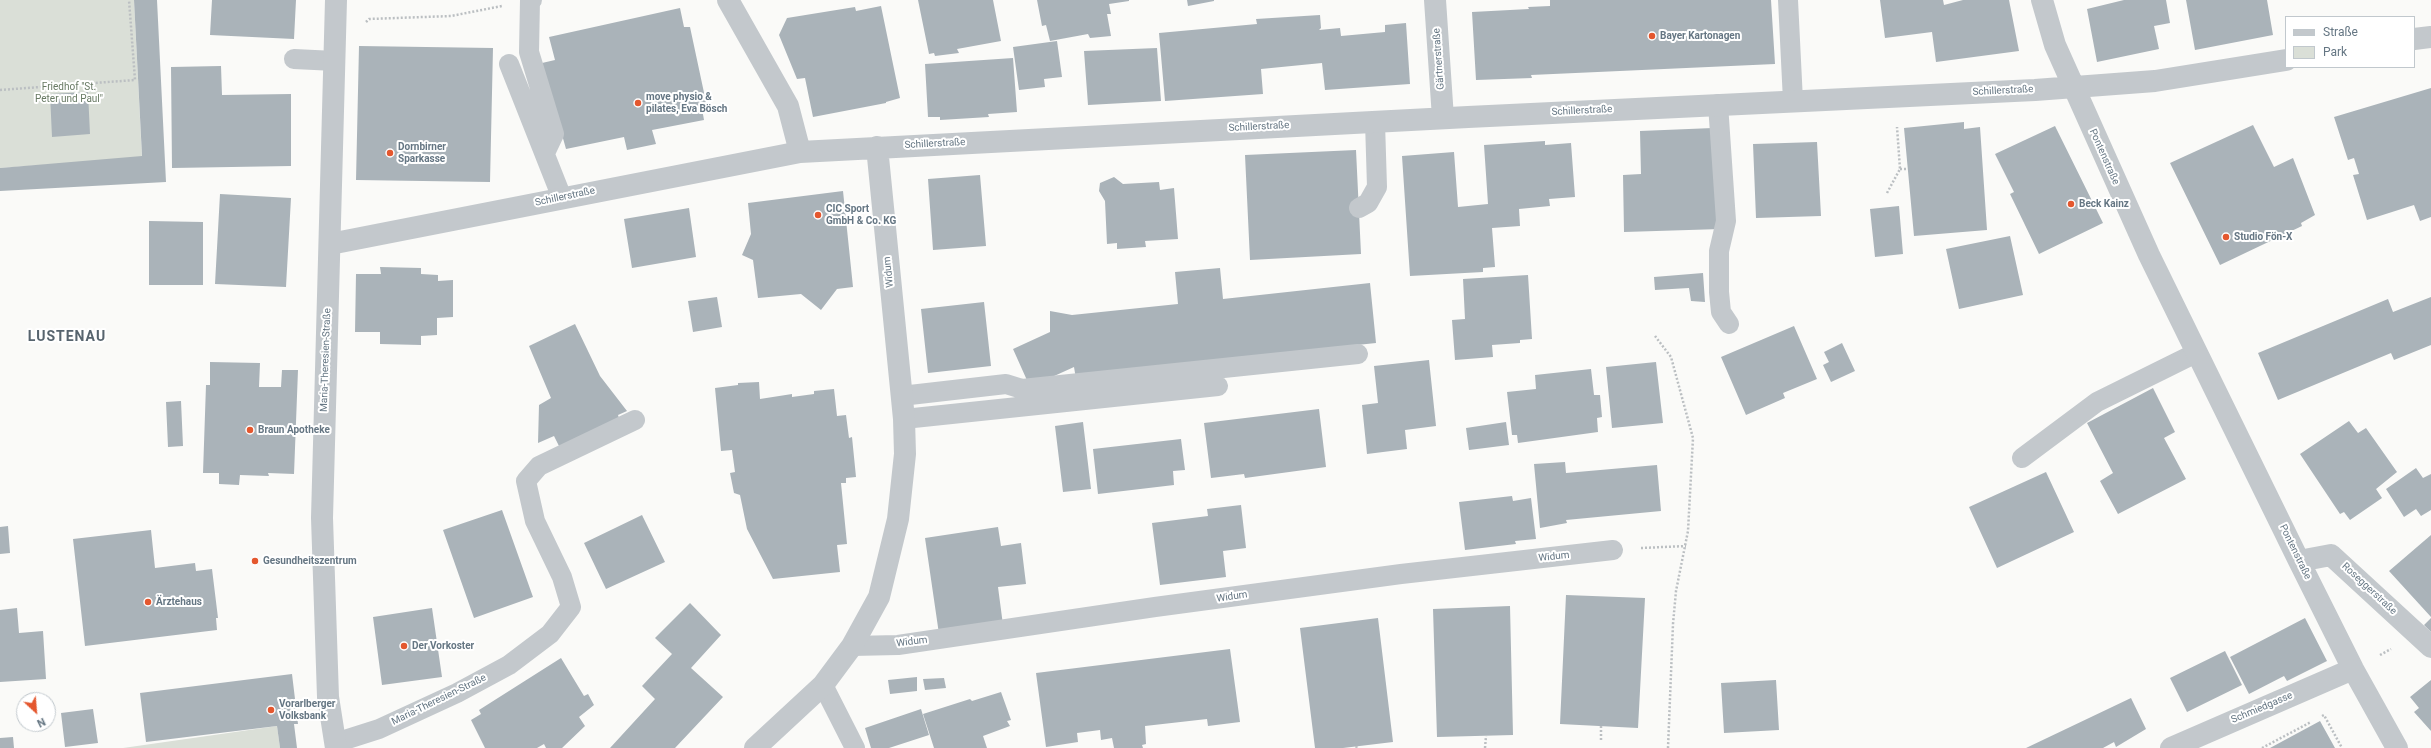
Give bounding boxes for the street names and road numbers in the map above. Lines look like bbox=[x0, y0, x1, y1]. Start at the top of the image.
street label: Gärtnerstraße bbox=[1431, 28, 1447, 90]
street label: Schillerstraße bbox=[1972, 83, 2034, 99]
street label: Schillerstraße bbox=[1551, 103, 1613, 119]
street label: Schillerstraße bbox=[1228, 119, 1290, 135]
street label: Pontenstraße bbox=[2086, 127, 2122, 187]
street label: Schillerstraße bbox=[904, 136, 966, 152]
street label: Schillerstraße bbox=[534, 185, 596, 209]
street label: Widum bbox=[881, 256, 897, 288]
street label: Maria-Theresien-Straße bbox=[318, 308, 334, 412]
street label: Pontenstraße bbox=[2276, 522, 2314, 582]
street label: Widum bbox=[1538, 549, 1570, 565]
street label: Roseggerstraße bbox=[2339, 561, 2399, 617]
street label: Widum bbox=[1216, 589, 1248, 605]
street label: Widum bbox=[896, 634, 928, 650]
street label: Maria-Theresien-Straße bbox=[390, 672, 488, 728]
street label: Schmiedgasse bbox=[2230, 690, 2294, 726]

